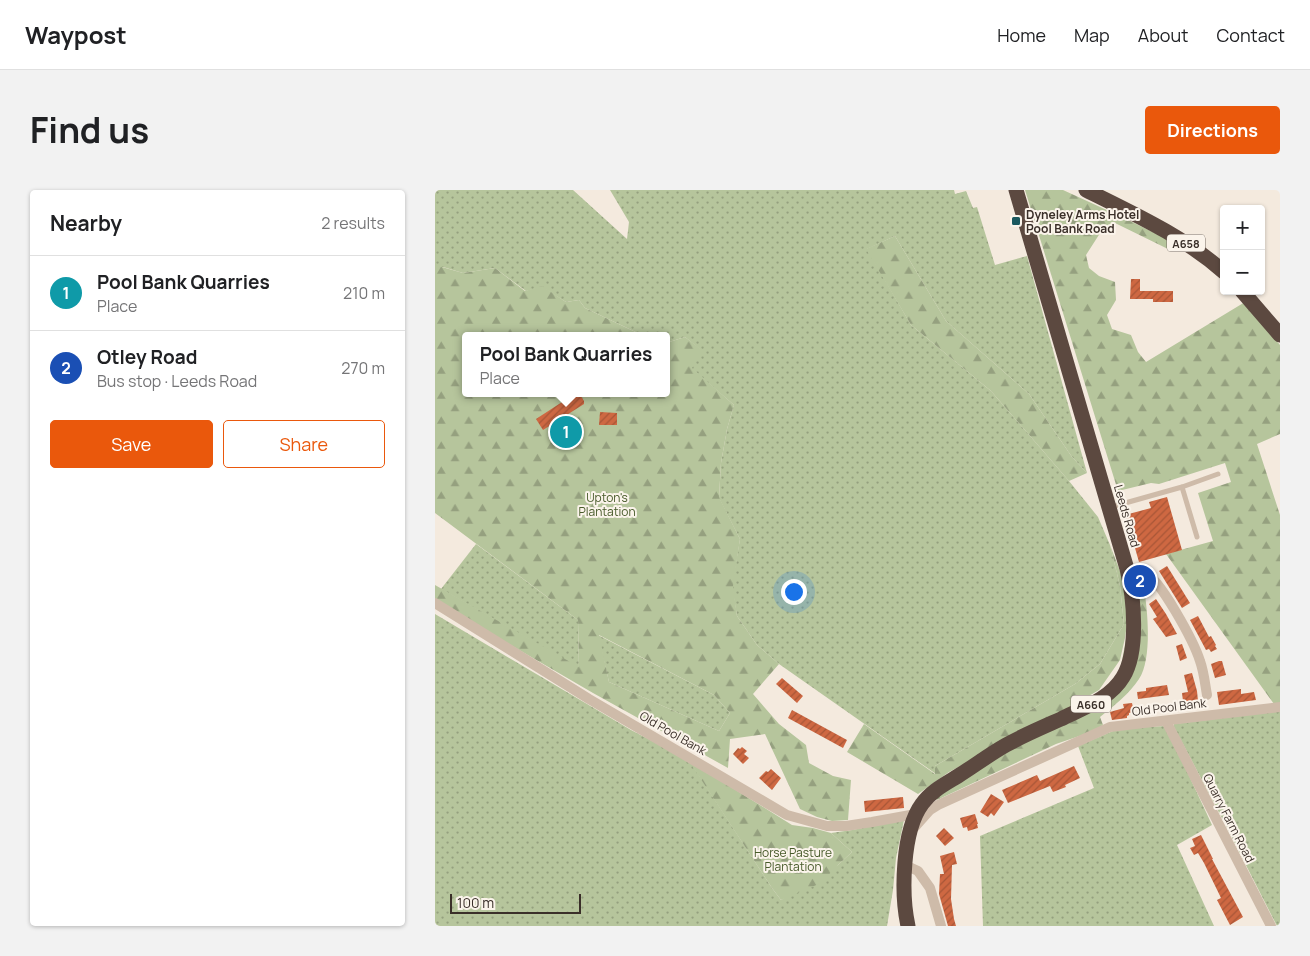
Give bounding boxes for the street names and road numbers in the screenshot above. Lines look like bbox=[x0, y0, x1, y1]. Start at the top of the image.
road number: A658 bbox=[1167, 234, 1205, 252]
street label: Leeds Road bbox=[1110, 483, 1144, 549]
street label: Old Pool Bank bbox=[1131, 694, 1208, 720]
road number: A660 bbox=[1071, 696, 1111, 712]
street label: Old Pool Bank bbox=[636, 707, 711, 760]
street label: Quarry Farm Road bbox=[1199, 771, 1259, 865]

